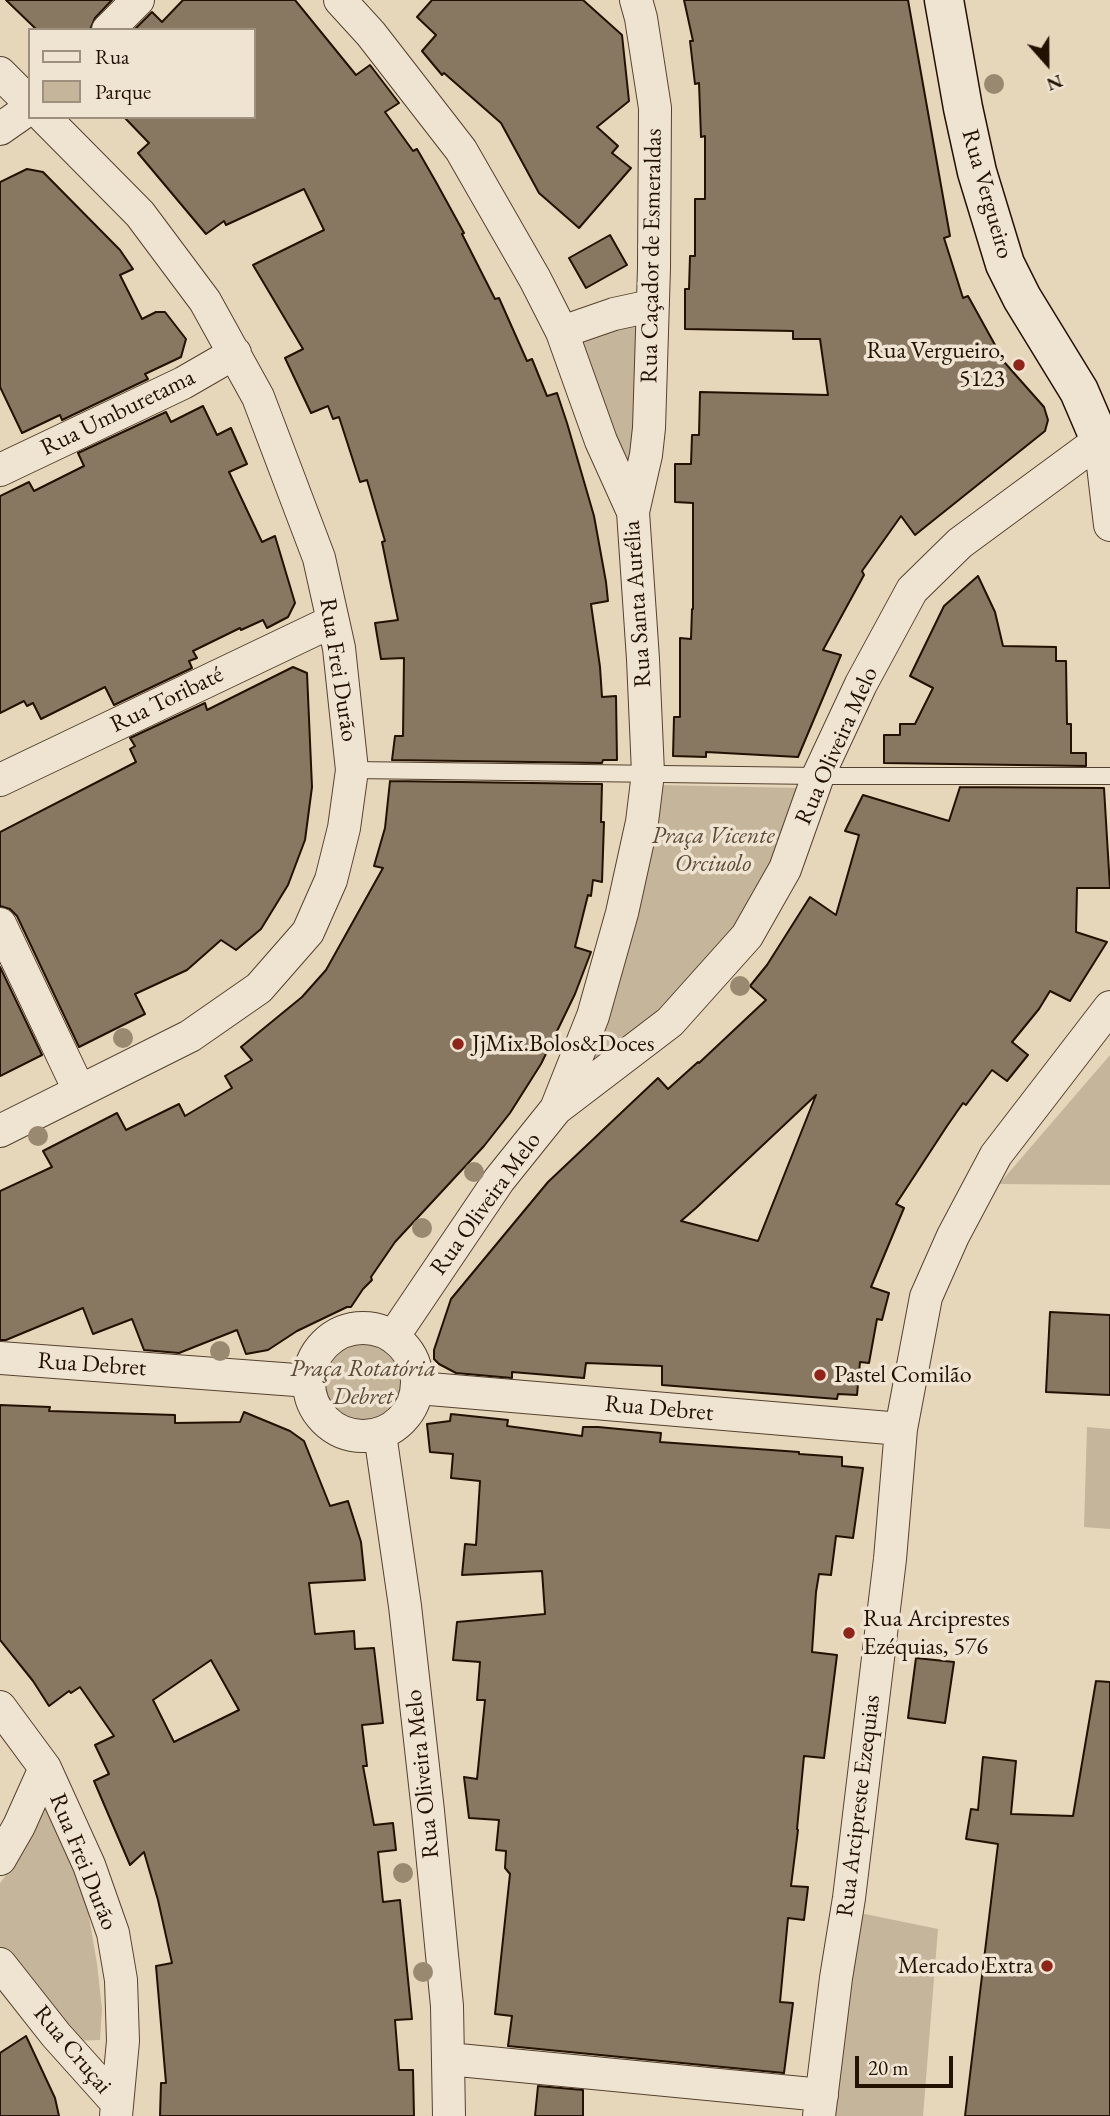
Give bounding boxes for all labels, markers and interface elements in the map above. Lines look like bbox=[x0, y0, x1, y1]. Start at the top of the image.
legend bbox=[28, 28, 256, 119]
north arrow bbox=[1012, 28, 1082, 98]
text: Rua bbox=[95, 43, 129, 70]
text: N bbox=[1043, 69, 1066, 97]
text: Parque bbox=[95, 78, 151, 105]
street label: Rua Vergueiro bbox=[955, 126, 1019, 262]
street label: Rua Caçador de Esmeraldas bbox=[635, 128, 669, 384]
place label: Rua Vergueiro, 5123 bbox=[867, 337, 1005, 393]
marker: Rua Vergueiro, 5123 bbox=[1011, 357, 1027, 373]
street label: Rua Umburetama bbox=[36, 363, 200, 463]
street label: Rua Santa Aurélia bbox=[618, 520, 658, 688]
street label: Rua Frei Durão bbox=[312, 596, 364, 744]
street label: Rua Toribaté bbox=[106, 660, 228, 740]
street label: Rua Oliveira Melo bbox=[789, 663, 885, 829]
park label: Praça Vicente Orciuolo bbox=[651, 822, 775, 878]
place label: JjMix.Bolos&Doces bbox=[472, 1030, 654, 1058]
marker: JjMix.Bolos&Doces bbox=[450, 1036, 466, 1052]
street label: Rua Oliveira Melo bbox=[424, 1127, 548, 1281]
street label: Rua Debret bbox=[37, 1347, 147, 1383]
park label: Praça Rotatória Debret bbox=[290, 1355, 436, 1411]
place label: Pastel Comilão bbox=[834, 1361, 972, 1389]
marker: Pastel Comilão bbox=[812, 1367, 828, 1383]
street label: Rua Debret bbox=[604, 1390, 714, 1428]
place label: Rua Arciprestes Ezéquias, 576 bbox=[863, 1605, 1010, 1661]
marker: Rua Arciprestes Ezéquias, 576 bbox=[841, 1625, 857, 1641]
street label: Rua Oliveira Melo bbox=[400, 1688, 446, 1860]
street label: Rua Arcipreste Ezequias bbox=[831, 1693, 887, 1919]
street label: Rua Frei Durão bbox=[43, 1790, 123, 1934]
place label: Mercado Extra bbox=[898, 1952, 1033, 1980]
marker: Mercado Extra bbox=[1039, 1958, 1055, 1974]
street label: Rua Cruçai bbox=[27, 2000, 117, 2100]
scale bar bbox=[858, 2042, 956, 2086]
text: 20 m bbox=[868, 2054, 909, 2081]

